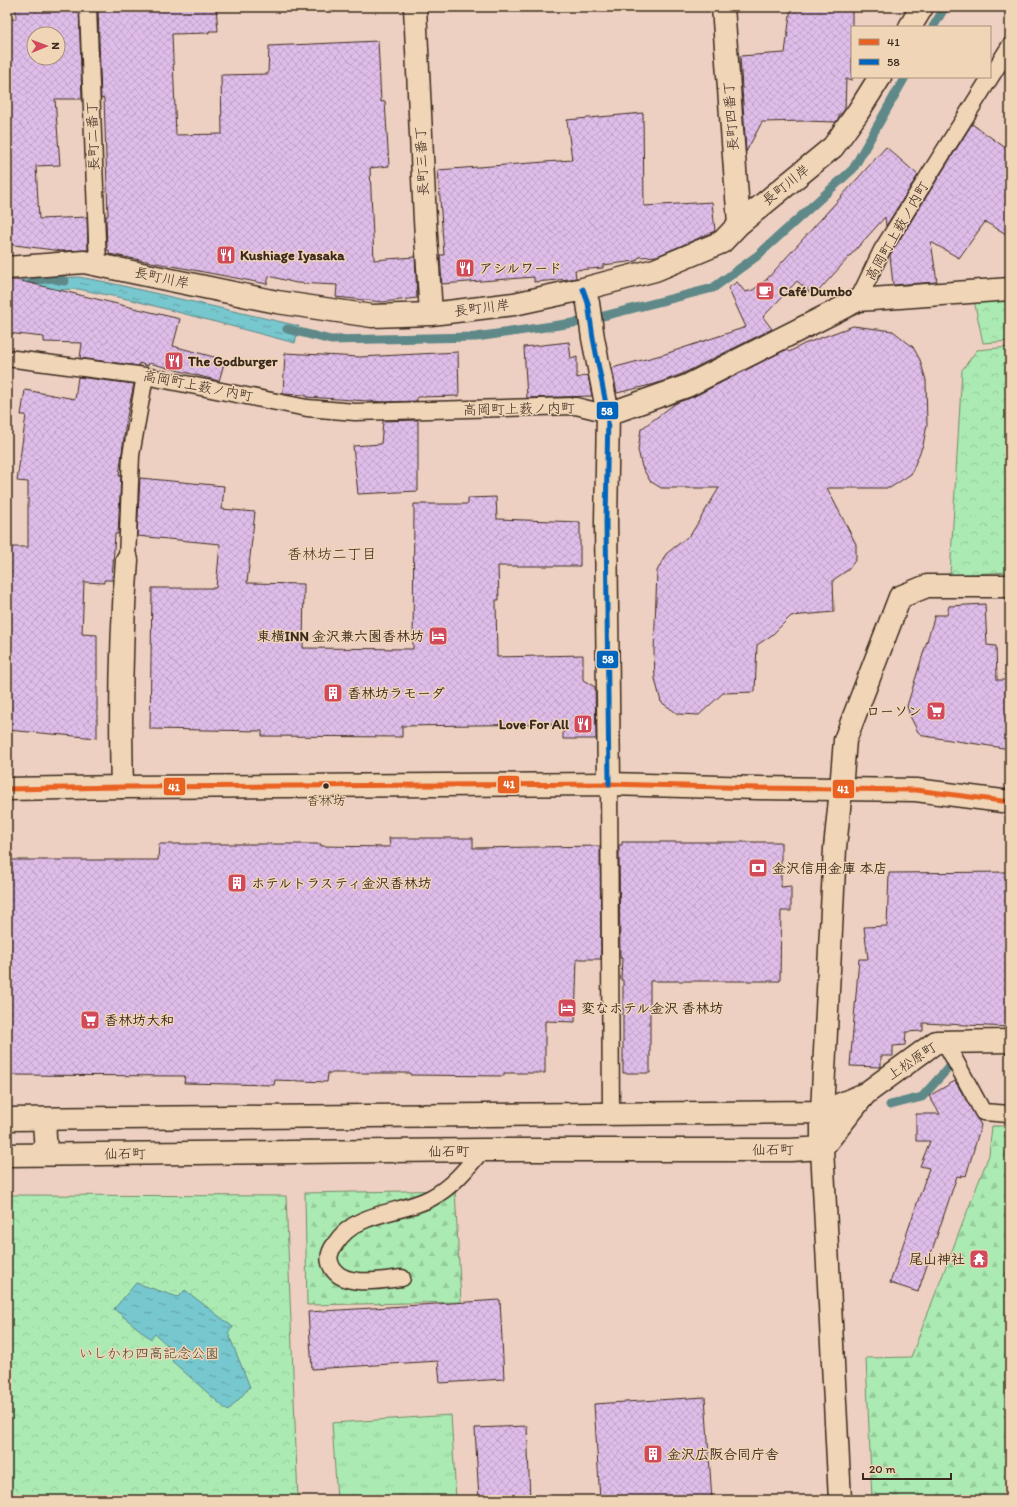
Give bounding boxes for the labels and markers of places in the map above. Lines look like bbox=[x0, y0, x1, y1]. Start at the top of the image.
restaurant icon: Kushiage Iyasaka bbox=[215, 244, 237, 266]
place label: Kushiage Iyasaka bbox=[240, 247, 345, 264]
restaurant icon: アシルワード bbox=[454, 257, 476, 279]
place label: アシルワード bbox=[479, 260, 562, 277]
cafe icon: Café Dumbo bbox=[754, 280, 776, 302]
place label: Café Dumbo bbox=[779, 283, 852, 300]
restaurant icon: The Godburger bbox=[163, 350, 185, 372]
place label: The Godburger bbox=[187, 353, 278, 370]
hotel icon: 東横INN 金沢兼六園香林坊 bbox=[427, 625, 449, 647]
place label: 東横INN 金沢兼六園香林坊 bbox=[257, 628, 424, 645]
building icon: 香林坊ラモーダ bbox=[322, 682, 344, 704]
place label: 香林坊ラモーダ bbox=[347, 685, 445, 702]
supermarket icon: ローソン bbox=[925, 700, 947, 722]
place label: ローソン bbox=[866, 703, 922, 720]
restaurant icon: Love For All bbox=[572, 713, 594, 735]
place label: Love For All bbox=[499, 716, 570, 733]
marker: 香林坊 bbox=[321, 781, 331, 791]
place label: 香林坊 bbox=[306, 793, 346, 808]
bank icon: 金沢信用金庫 本店 bbox=[747, 857, 769, 879]
place label: 金沢信用金庫 本店 bbox=[772, 860, 887, 877]
building icon: ホテルトラスティ金沢香林坊 bbox=[226, 872, 248, 894]
place label: ホテルトラスティ金沢香林坊 bbox=[251, 875, 432, 892]
hotel icon: 変なホテル金沢 香林坊 bbox=[556, 997, 578, 1019]
place label: 変なホテル金沢 香林坊 bbox=[581, 1000, 723, 1017]
supermarket icon: 香林坊大和 bbox=[79, 1009, 101, 1031]
place label: 香林坊大和 bbox=[104, 1012, 174, 1029]
temple icon: 尾山神社 bbox=[968, 1248, 990, 1270]
place label: 尾山神社 bbox=[909, 1251, 965, 1268]
building icon: 金沢広阪合同庁舎 bbox=[642, 1443, 664, 1465]
place label: 金沢広阪合同庁舎 bbox=[667, 1446, 779, 1463]

